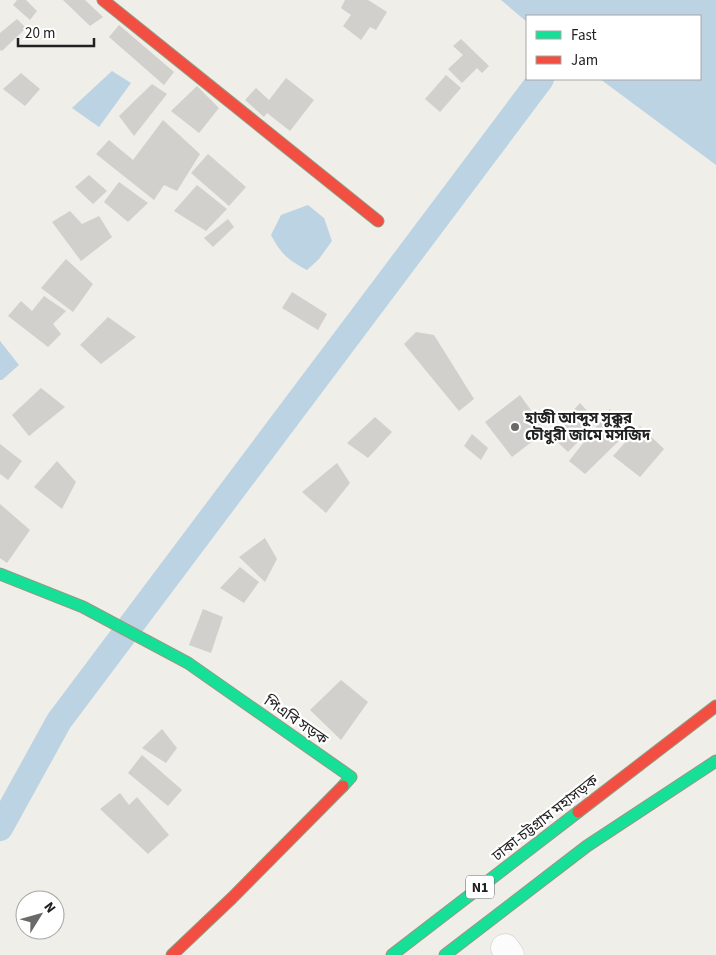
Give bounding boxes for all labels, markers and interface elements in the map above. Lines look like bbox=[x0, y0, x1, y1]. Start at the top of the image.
scale bar bbox=[18, 15, 94, 47]
legend bbox=[526, 15, 701, 80]
text: 20 m bbox=[25, 23, 55, 44]
text: Fast bbox=[571, 25, 597, 46]
text: Jam bbox=[571, 50, 598, 71]
place label: হাজী আব্দুস সুক্কুর চৌধুরী জামে মসজিদ bbox=[524, 408, 651, 446]
marker: হাজী আব্দুস সুক্কুর চৌধুরী জামে মসজিদ bbox=[509, 421, 521, 433]
street label: পিএবি সড়ক bbox=[259, 690, 333, 751]
street label: ঢাকা-চট্টগ্রাম মহাসড়ক bbox=[487, 770, 603, 867]
road number: N1 bbox=[466, 876, 494, 899]
north arrow bbox=[15, 890, 65, 940]
text: N bbox=[39, 898, 60, 918]

